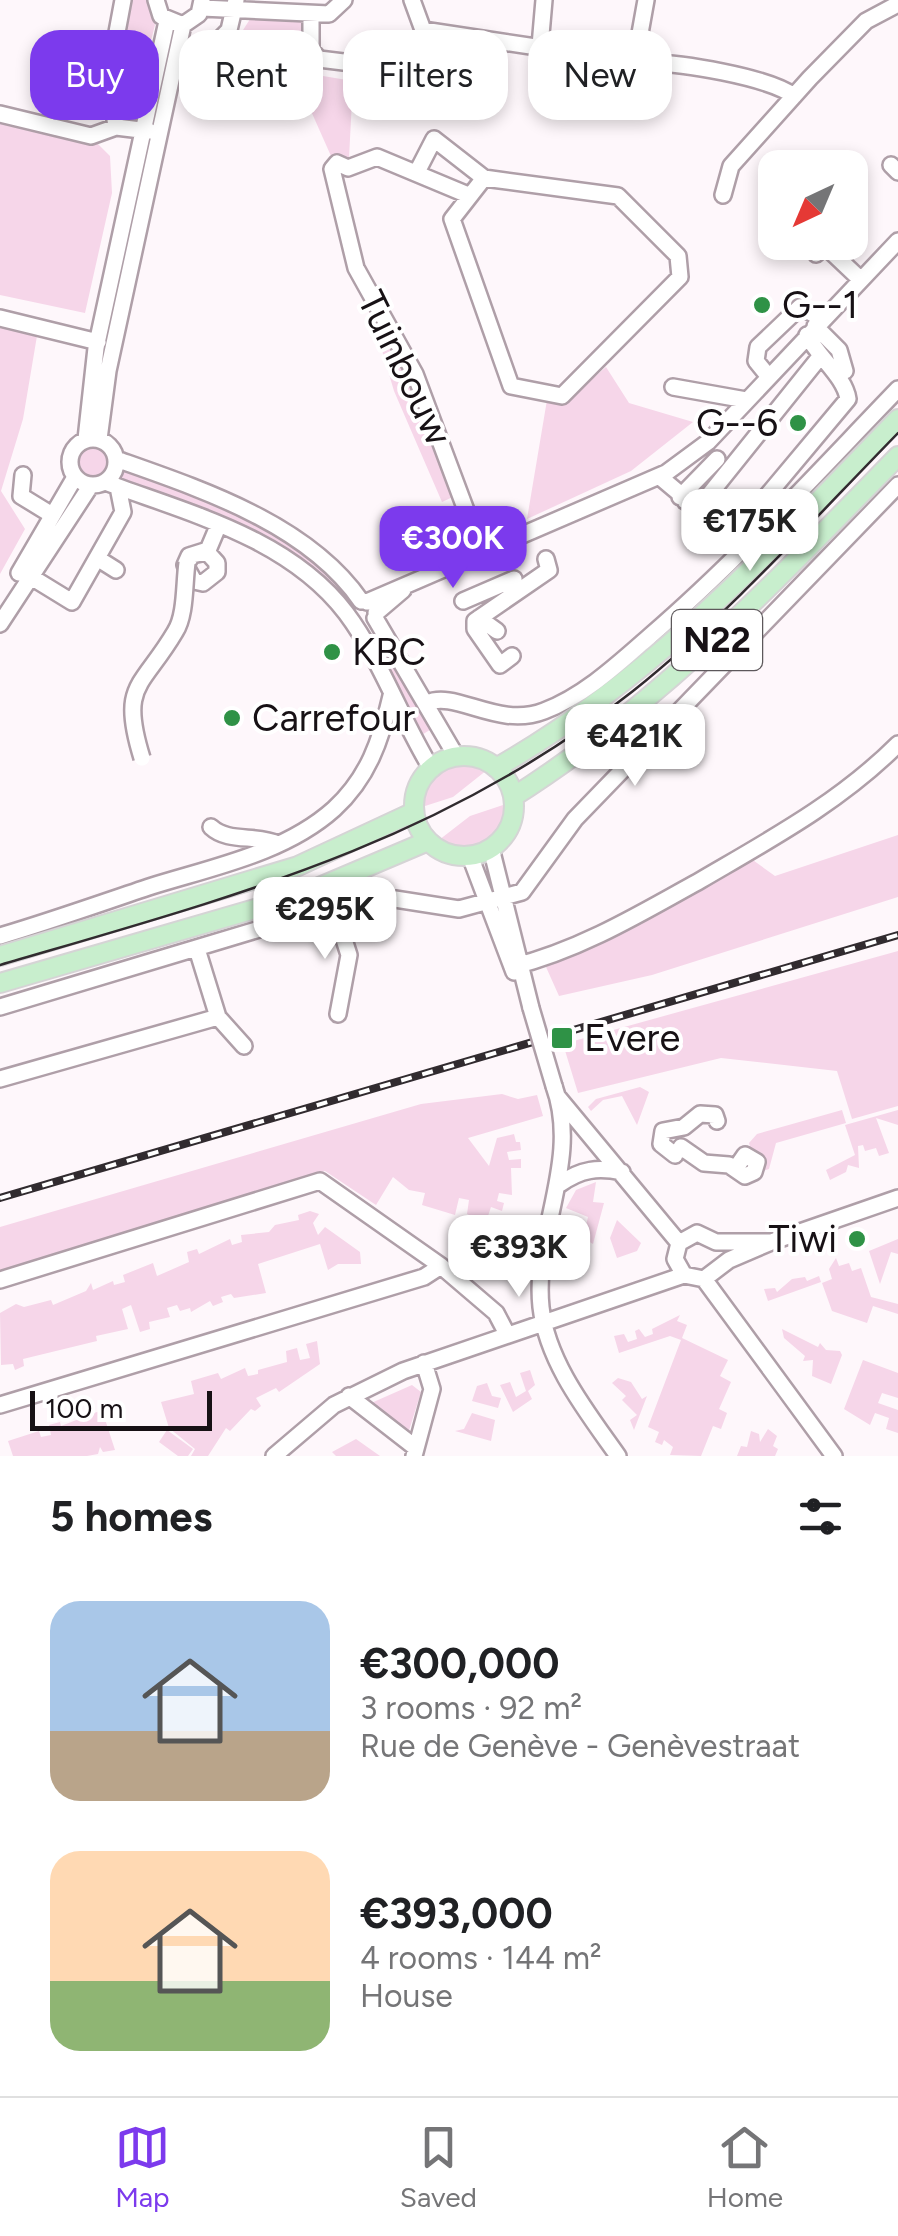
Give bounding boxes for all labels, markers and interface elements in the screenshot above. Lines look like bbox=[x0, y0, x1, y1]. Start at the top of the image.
chip: Buy bbox=[30, 30, 159, 120]
chip: Rent bbox=[179, 30, 323, 120]
chip: Filters bbox=[343, 30, 508, 120]
chip: New bbox=[528, 30, 672, 120]
north arrow bbox=[758, 150, 868, 260]
map controls bbox=[758, 150, 868, 260]
place label: G--1 bbox=[782, 282, 858, 328]
street label: Tuinbouw bbox=[348, 283, 462, 453]
marker: G--1 bbox=[751, 294, 773, 316]
place label: G--6 bbox=[696, 400, 778, 446]
marker: G--6 bbox=[787, 412, 809, 434]
pin: €175K bbox=[680, 489, 820, 574]
text: €175K bbox=[703, 502, 797, 540]
pin: €300K bbox=[383, 506, 523, 591]
text: €300K bbox=[402, 519, 504, 557]
road number: N22 bbox=[672, 610, 762, 670]
place label: KBC bbox=[352, 629, 426, 675]
marker: KBC bbox=[321, 641, 343, 663]
place label: Carrefour bbox=[252, 695, 415, 741]
pin: €421K bbox=[565, 704, 705, 789]
marker: Carrefour bbox=[221, 707, 243, 729]
text: €421K bbox=[587, 717, 683, 755]
pin: €295K bbox=[255, 877, 395, 962]
text: €295K bbox=[275, 890, 375, 928]
place label: Evere bbox=[584, 1015, 680, 1061]
marker: Evere bbox=[549, 1025, 575, 1051]
pin: €393K bbox=[449, 1215, 589, 1300]
place label: Tiwi bbox=[769, 1216, 837, 1262]
text: €393K bbox=[470, 1228, 568, 1266]
marker: Tiwi bbox=[846, 1228, 868, 1250]
scale bar bbox=[30, 1386, 212, 1430]
text: 100 m bbox=[45, 1391, 123, 1425]
icon: filters bbox=[793, 1489, 848, 1544]
text: 5 homes bbox=[50, 1491, 212, 1542]
text: €300,000 bbox=[360, 1638, 559, 1689]
icon: home bbox=[130, 1641, 250, 1761]
text: 3 rooms · 92 m² bbox=[360, 1689, 582, 1727]
text: Rue de Genève - Genèvestraat bbox=[360, 1727, 800, 1765]
text: €393,000 bbox=[360, 1888, 553, 1939]
icon: home bbox=[130, 1891, 250, 2011]
text: 4 rooms · 144 m² bbox=[360, 1939, 601, 1977]
text: House bbox=[360, 1977, 453, 2015]
tab: Map bbox=[115, 2120, 170, 2214]
tab: Saved bbox=[400, 2120, 477, 2214]
tab: Home bbox=[707, 2120, 783, 2214]

